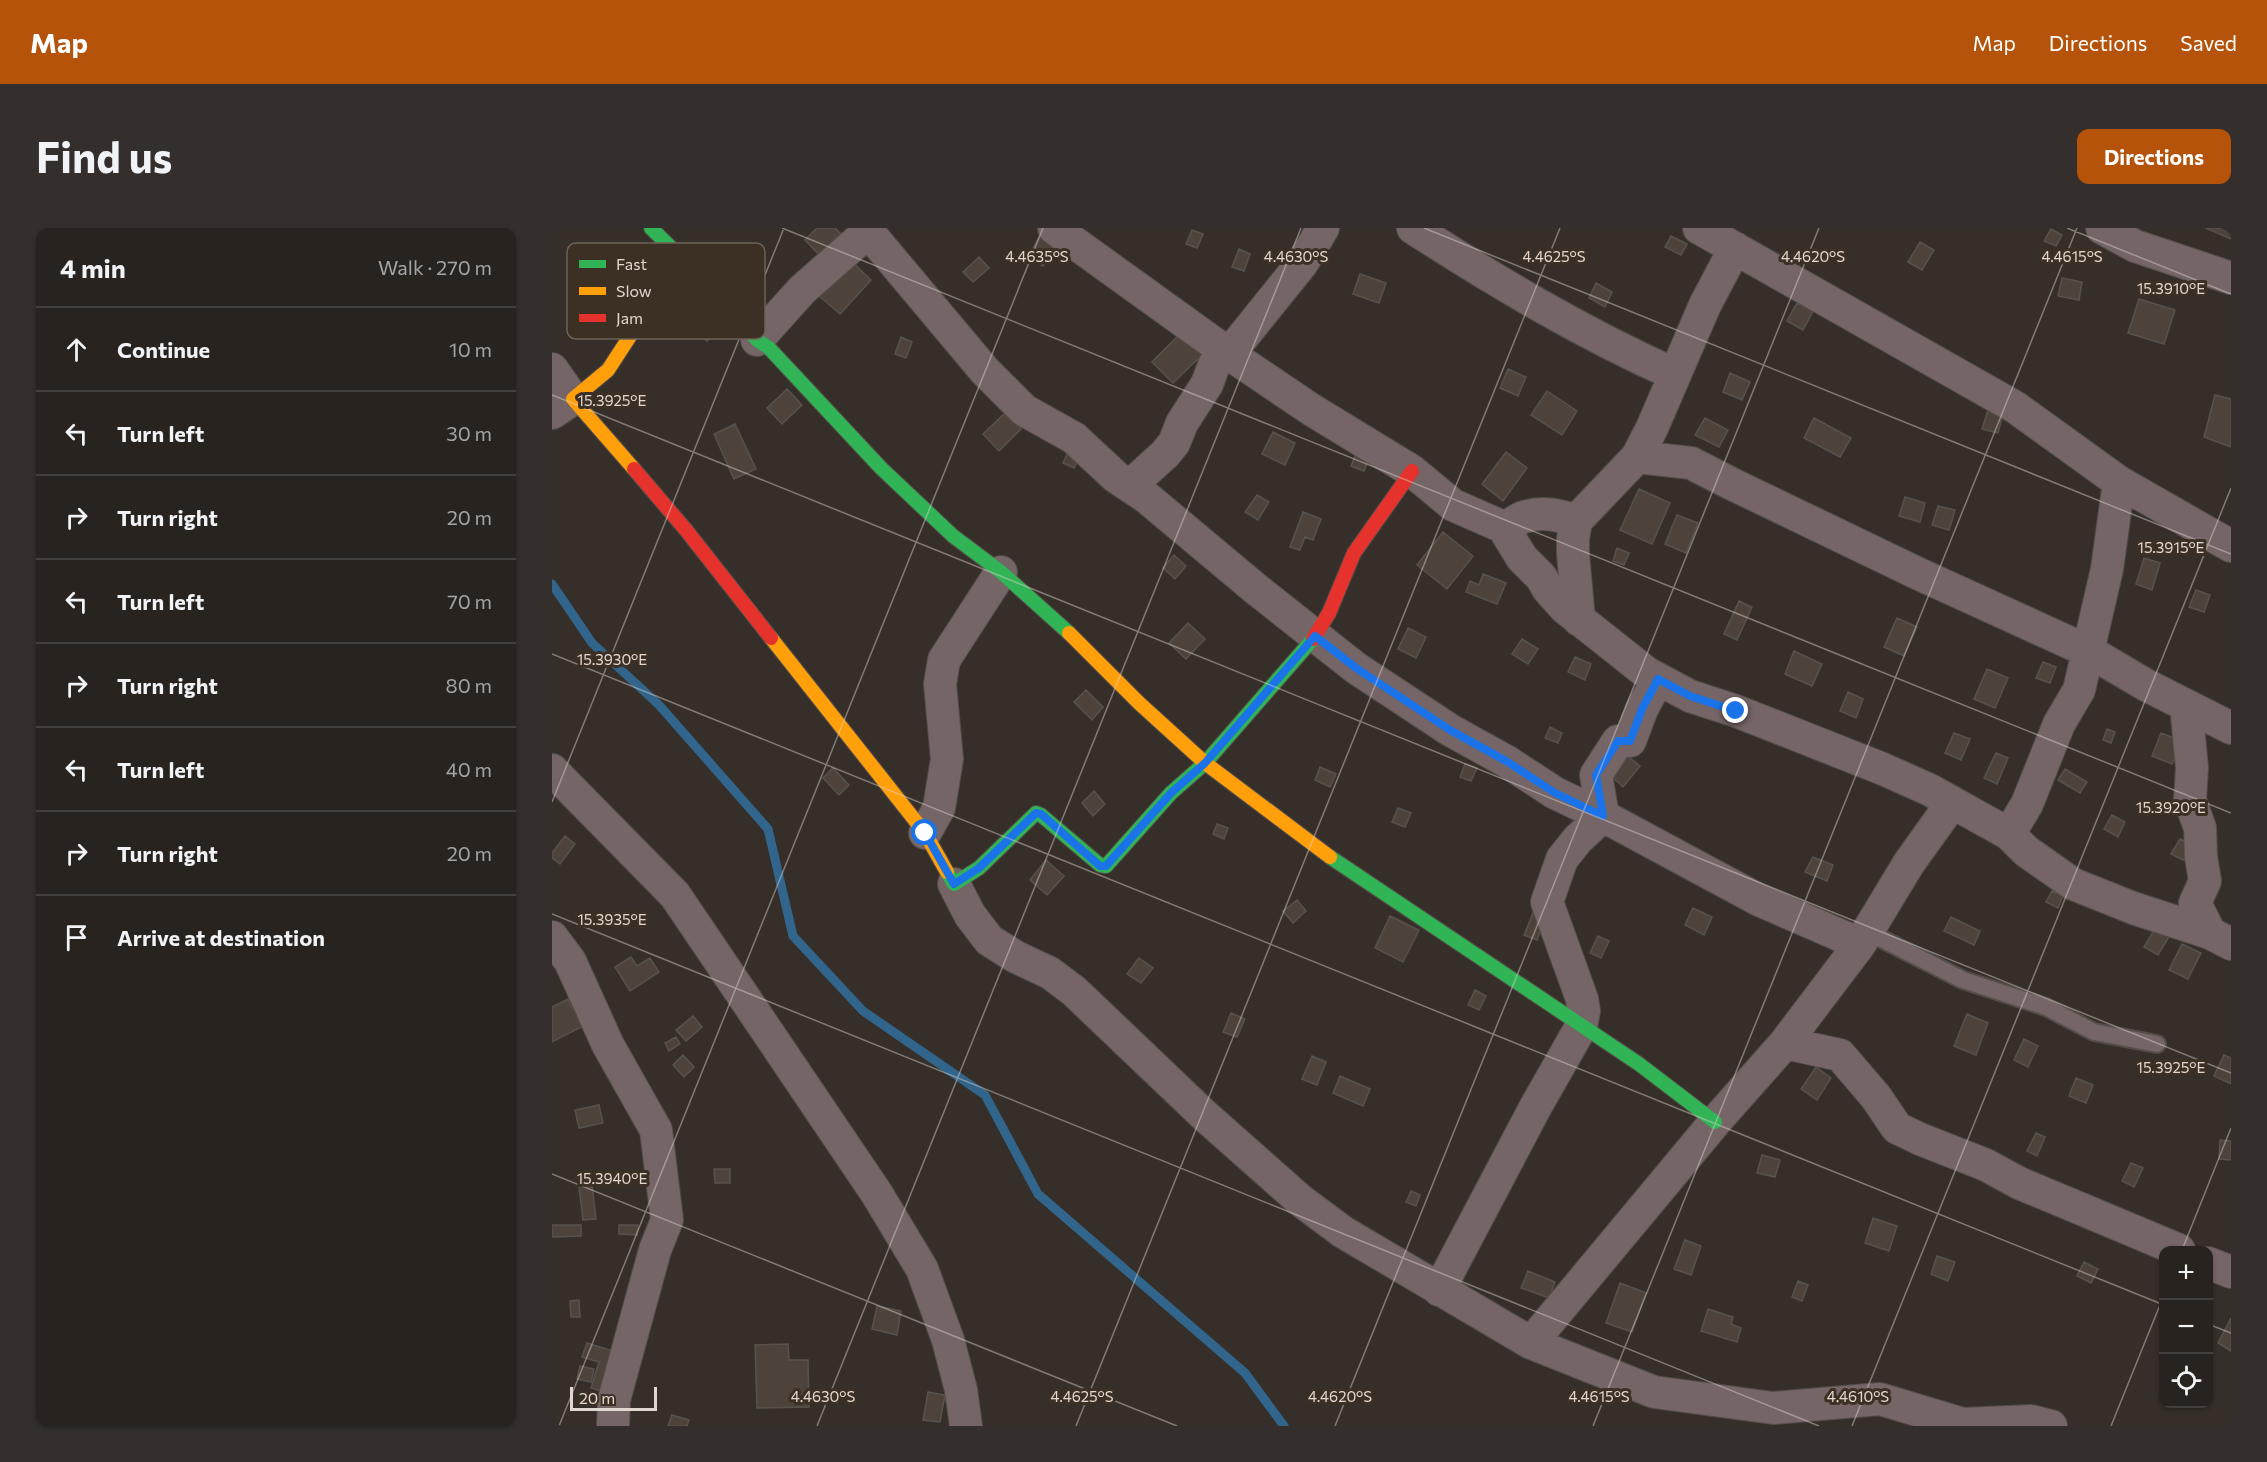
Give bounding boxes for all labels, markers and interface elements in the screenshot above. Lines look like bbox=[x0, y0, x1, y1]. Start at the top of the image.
text: Map bbox=[30, 25, 88, 59]
text: Map bbox=[1973, 30, 2016, 55]
text: Directions bbox=[2049, 30, 2147, 55]
text: Saved bbox=[2180, 30, 2237, 55]
button: Directions bbox=[2077, 129, 2231, 184]
text: Find us bbox=[36, 130, 172, 182]
legend bbox=[567, 243, 765, 339]
text: 4.4635°S bbox=[1005, 247, 1069, 265]
text: 4.4630°S bbox=[1264, 247, 1328, 265]
text: 4.4625°S bbox=[1522, 247, 1586, 265]
text: 4.4620°S bbox=[1781, 247, 1845, 265]
text: 4.4615°S bbox=[2041, 247, 2103, 265]
text: 4 min bbox=[60, 252, 126, 283]
text: Fast bbox=[616, 254, 647, 273]
text: Walk · 270 m bbox=[378, 255, 492, 279]
text: 15.3910°E bbox=[2137, 279, 2205, 297]
text: Slow bbox=[616, 281, 652, 300]
text: Jam bbox=[616, 308, 643, 327]
icon: ahead bbox=[60, 333, 93, 366]
text: Continue bbox=[117, 336, 210, 363]
text: 10 m bbox=[449, 337, 492, 361]
text: 15.3925°E bbox=[578, 391, 647, 409]
icon: left bbox=[60, 417, 93, 450]
text: Turn left bbox=[117, 420, 204, 447]
text: 30 m bbox=[446, 421, 492, 445]
icon: right bbox=[60, 501, 93, 534]
text: Turn right bbox=[117, 504, 218, 531]
text: 20 m bbox=[447, 505, 492, 529]
text: 15.3915°E bbox=[2138, 538, 2205, 556]
icon: left bbox=[60, 585, 93, 618]
text: Turn left bbox=[117, 588, 204, 615]
text: 70 m bbox=[447, 589, 492, 613]
text: 15.3930°E bbox=[577, 650, 647, 668]
icon: right bbox=[60, 669, 93, 702]
text: Turn right bbox=[117, 672, 218, 699]
text: 80 m bbox=[446, 673, 492, 697]
route end bbox=[1722, 697, 1748, 723]
icon: left bbox=[60, 753, 93, 786]
text: Turn left bbox=[117, 756, 204, 783]
text: 40 m bbox=[446, 757, 492, 781]
text: 15.3920°E bbox=[2136, 798, 2206, 816]
route start bbox=[911, 819, 937, 845]
icon: right bbox=[60, 837, 93, 870]
text: Turn right bbox=[117, 840, 218, 867]
text: 20 m bbox=[447, 841, 492, 865]
text: 15.3935°E bbox=[577, 910, 647, 928]
icon: arrive bbox=[60, 921, 93, 954]
text: Arrive at destination bbox=[117, 924, 325, 951]
text: 15.3925°E bbox=[2137, 1058, 2206, 1076]
text: 15.3940°E bbox=[577, 1169, 647, 1187]
map controls bbox=[2159, 1246, 2213, 1408]
button: + bbox=[2159, 1246, 2213, 1300]
button: − bbox=[2159, 1300, 2213, 1354]
button: locate bbox=[2159, 1354, 2213, 1408]
scale bar bbox=[570, 1384, 657, 1412]
text: 4.4630°S bbox=[791, 1387, 855, 1405]
text: 4.4625°S bbox=[1050, 1387, 1114, 1405]
text: 4.4620°S bbox=[1308, 1387, 1372, 1405]
text: 4.4615°S bbox=[1568, 1387, 1630, 1405]
text: 4.4610°S bbox=[1827, 1387, 1889, 1405]
text: 20 m bbox=[579, 1388, 615, 1407]

